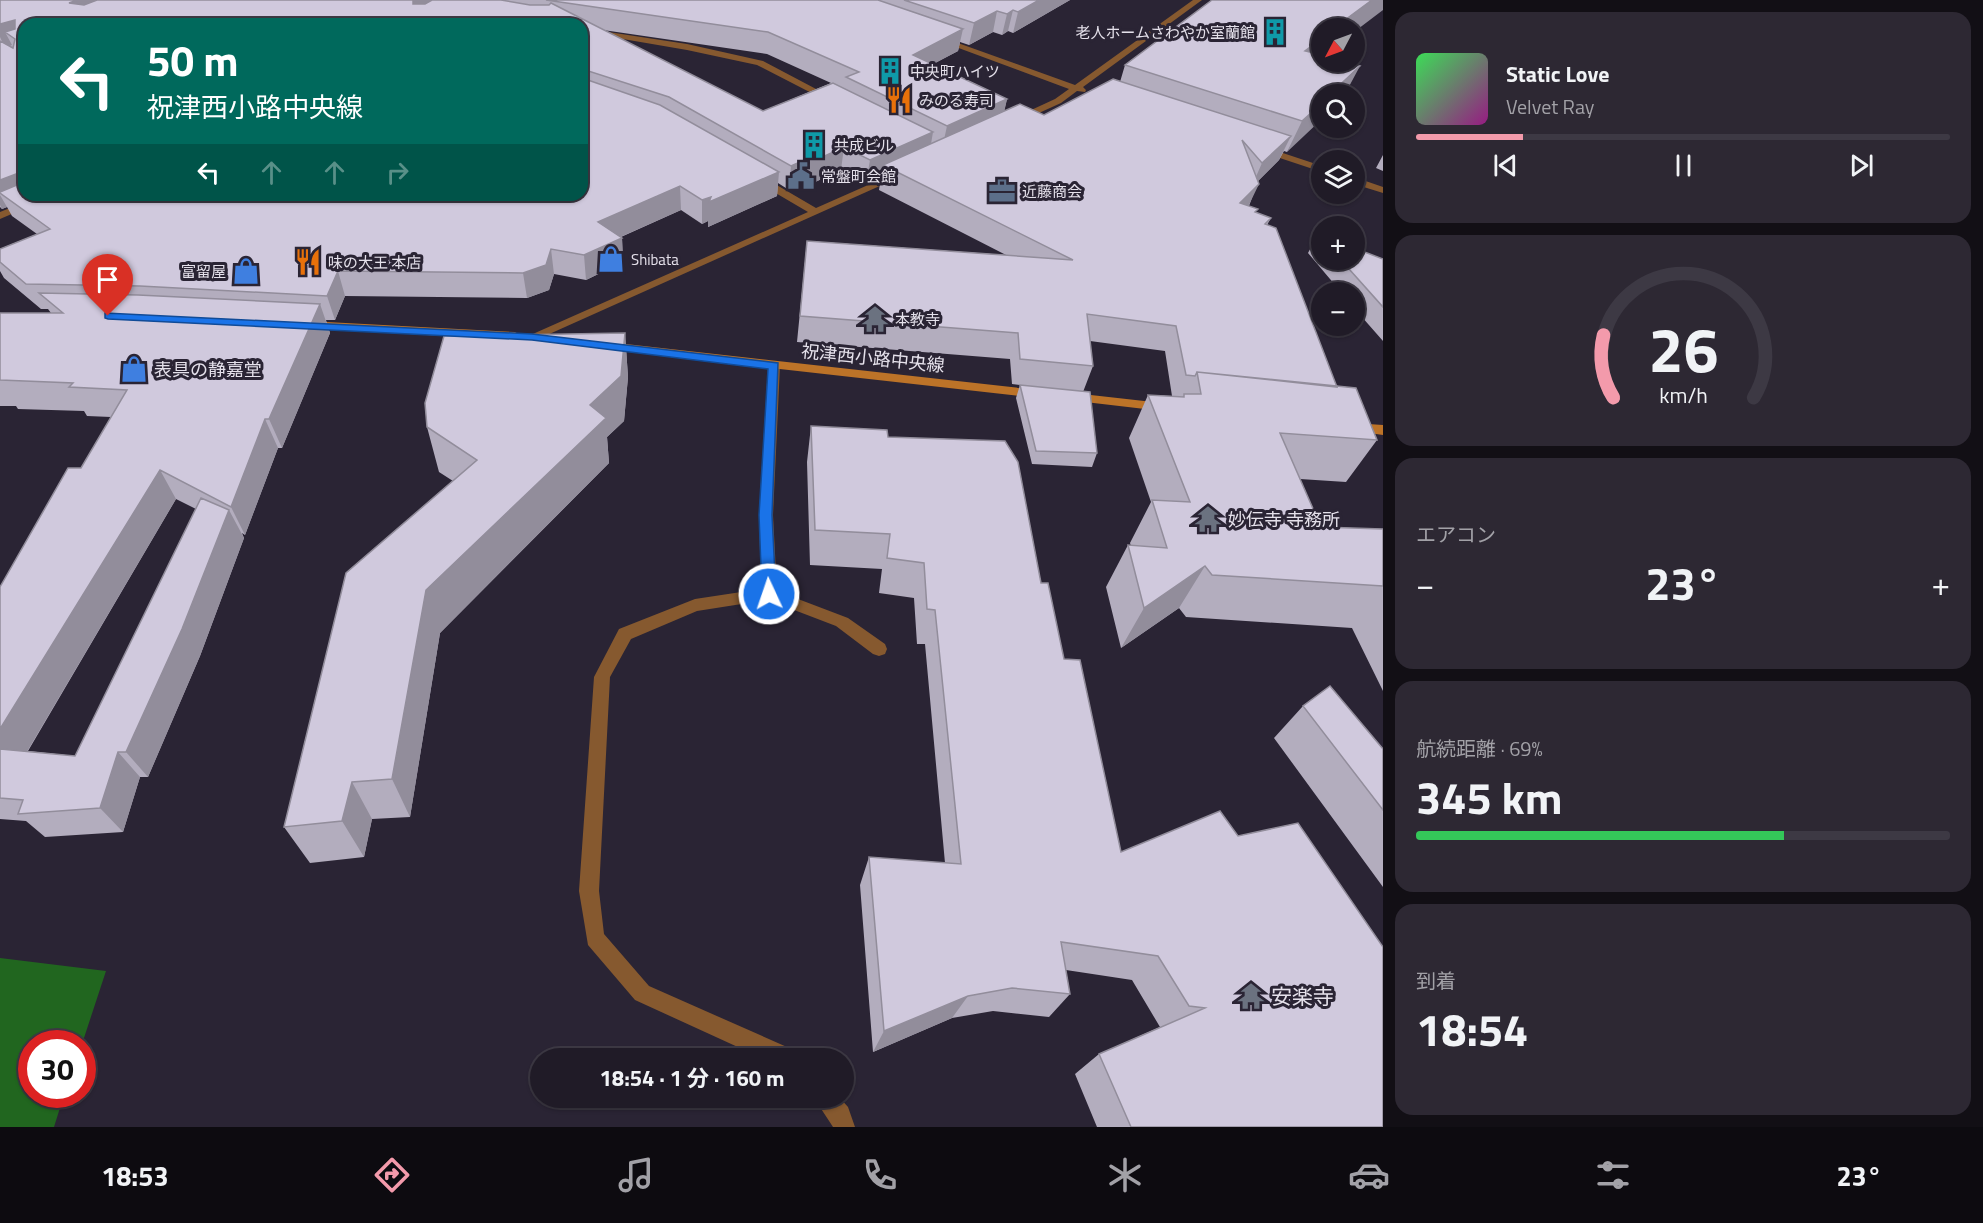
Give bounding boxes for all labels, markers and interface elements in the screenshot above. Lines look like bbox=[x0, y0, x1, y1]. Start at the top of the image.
building icon: 老人ホームさわやか室蘭館 bbox=[1260, 17, 1290, 47]
north arrow bbox=[1311, 18, 1365, 72]
map controls bbox=[1311, 18, 1365, 336]
place label: 老人ホームさわやか室蘭館 bbox=[1075, 21, 1255, 44]
text: 50 m bbox=[147, 28, 239, 92]
icon: left bbox=[48, 42, 126, 120]
building icon: 中央町ハイツ bbox=[875, 56, 905, 86]
text: Static Love bbox=[1506, 57, 1609, 91]
place label: 中央町ハイツ bbox=[910, 60, 1000, 83]
button: search bbox=[1311, 84, 1365, 138]
restaurant icon: みのる寿司 bbox=[884, 85, 914, 115]
text: 祝津西小路中央線 bbox=[147, 86, 363, 127]
place label: みのる寿司 bbox=[919, 89, 994, 112]
text: Velvet Ray bbox=[1506, 91, 1595, 122]
building icon: 共成ビル bbox=[799, 130, 829, 160]
place label: 共成ビル bbox=[834, 134, 894, 157]
icon: previous bbox=[1489, 149, 1522, 182]
icon: pause bbox=[1667, 149, 1700, 182]
icon: next bbox=[1845, 149, 1878, 182]
button: layers bbox=[1311, 150, 1365, 204]
icon: left bbox=[192, 156, 225, 189]
icon: ahead bbox=[255, 156, 288, 189]
icon: ahead bbox=[318, 156, 351, 189]
icon: right bbox=[381, 156, 414, 189]
public building icon: 常盤町会館 bbox=[786, 161, 816, 191]
place label: 常盤町会館 bbox=[821, 165, 896, 188]
office icon: 近藤商会 bbox=[987, 176, 1017, 206]
place label: 近藤商会 bbox=[1022, 180, 1082, 203]
button: + bbox=[1311, 216, 1365, 270]
shop icon: Shibata bbox=[596, 244, 626, 274]
restaurant icon: 味の大王 本店 bbox=[293, 247, 323, 277]
place label: Shibata bbox=[631, 248, 679, 271]
place label: 味の大王 本店 bbox=[328, 251, 421, 274]
pin bbox=[82, 254, 133, 316]
shop icon: 富留屋 bbox=[231, 256, 261, 286]
place label: 富留屋 bbox=[181, 260, 226, 283]
icon: arrive bbox=[91, 263, 124, 296]
button: − bbox=[1311, 282, 1365, 336]
text: 26 bbox=[1648, 301, 1718, 396]
temple icon: 本教寺 bbox=[860, 304, 890, 334]
place label: 本教寺 bbox=[895, 308, 940, 331]
street label: 祝津西小路中央線 bbox=[800, 337, 946, 379]
shop icon: 表具の静嘉堂 bbox=[119, 354, 149, 384]
place label: 表具の静嘉堂 bbox=[154, 356, 262, 383]
text: km/h bbox=[1659, 379, 1707, 411]
temple icon: 妙伝寺 寺務所 bbox=[1193, 504, 1223, 534]
place label: 妙伝寺 寺務所 bbox=[1228, 506, 1340, 533]
text: エアコン bbox=[1416, 519, 1496, 550]
text: 23° bbox=[1645, 549, 1721, 617]
text: − bbox=[1416, 559, 1434, 609]
text: + bbox=[1932, 559, 1950, 609]
position arrow bbox=[737, 562, 801, 626]
text: 航続距離 · 69% bbox=[1416, 733, 1543, 764]
text: 345 km bbox=[1416, 763, 1562, 831]
text: 到着 bbox=[1416, 965, 1456, 996]
place label: 安楽寺 bbox=[1271, 980, 1334, 1012]
temple icon: 安楽寺 bbox=[1236, 981, 1266, 1011]
text: 18:54 bbox=[1416, 995, 1528, 1063]
speed limit sign: 30 bbox=[18, 1030, 96, 1108]
text: 18:54 · 1 分 · 160 m bbox=[600, 1061, 784, 1095]
icon: directions bbox=[371, 1154, 413, 1196]
icon: music bbox=[615, 1154, 657, 1196]
icon: phone bbox=[859, 1154, 901, 1196]
icon: climate bbox=[1104, 1154, 1146, 1196]
icon: car bbox=[1348, 1154, 1390, 1196]
icon: filters bbox=[1592, 1154, 1634, 1196]
text: 18:53 bbox=[101, 1155, 169, 1196]
text: 23° bbox=[1836, 1155, 1882, 1196]

